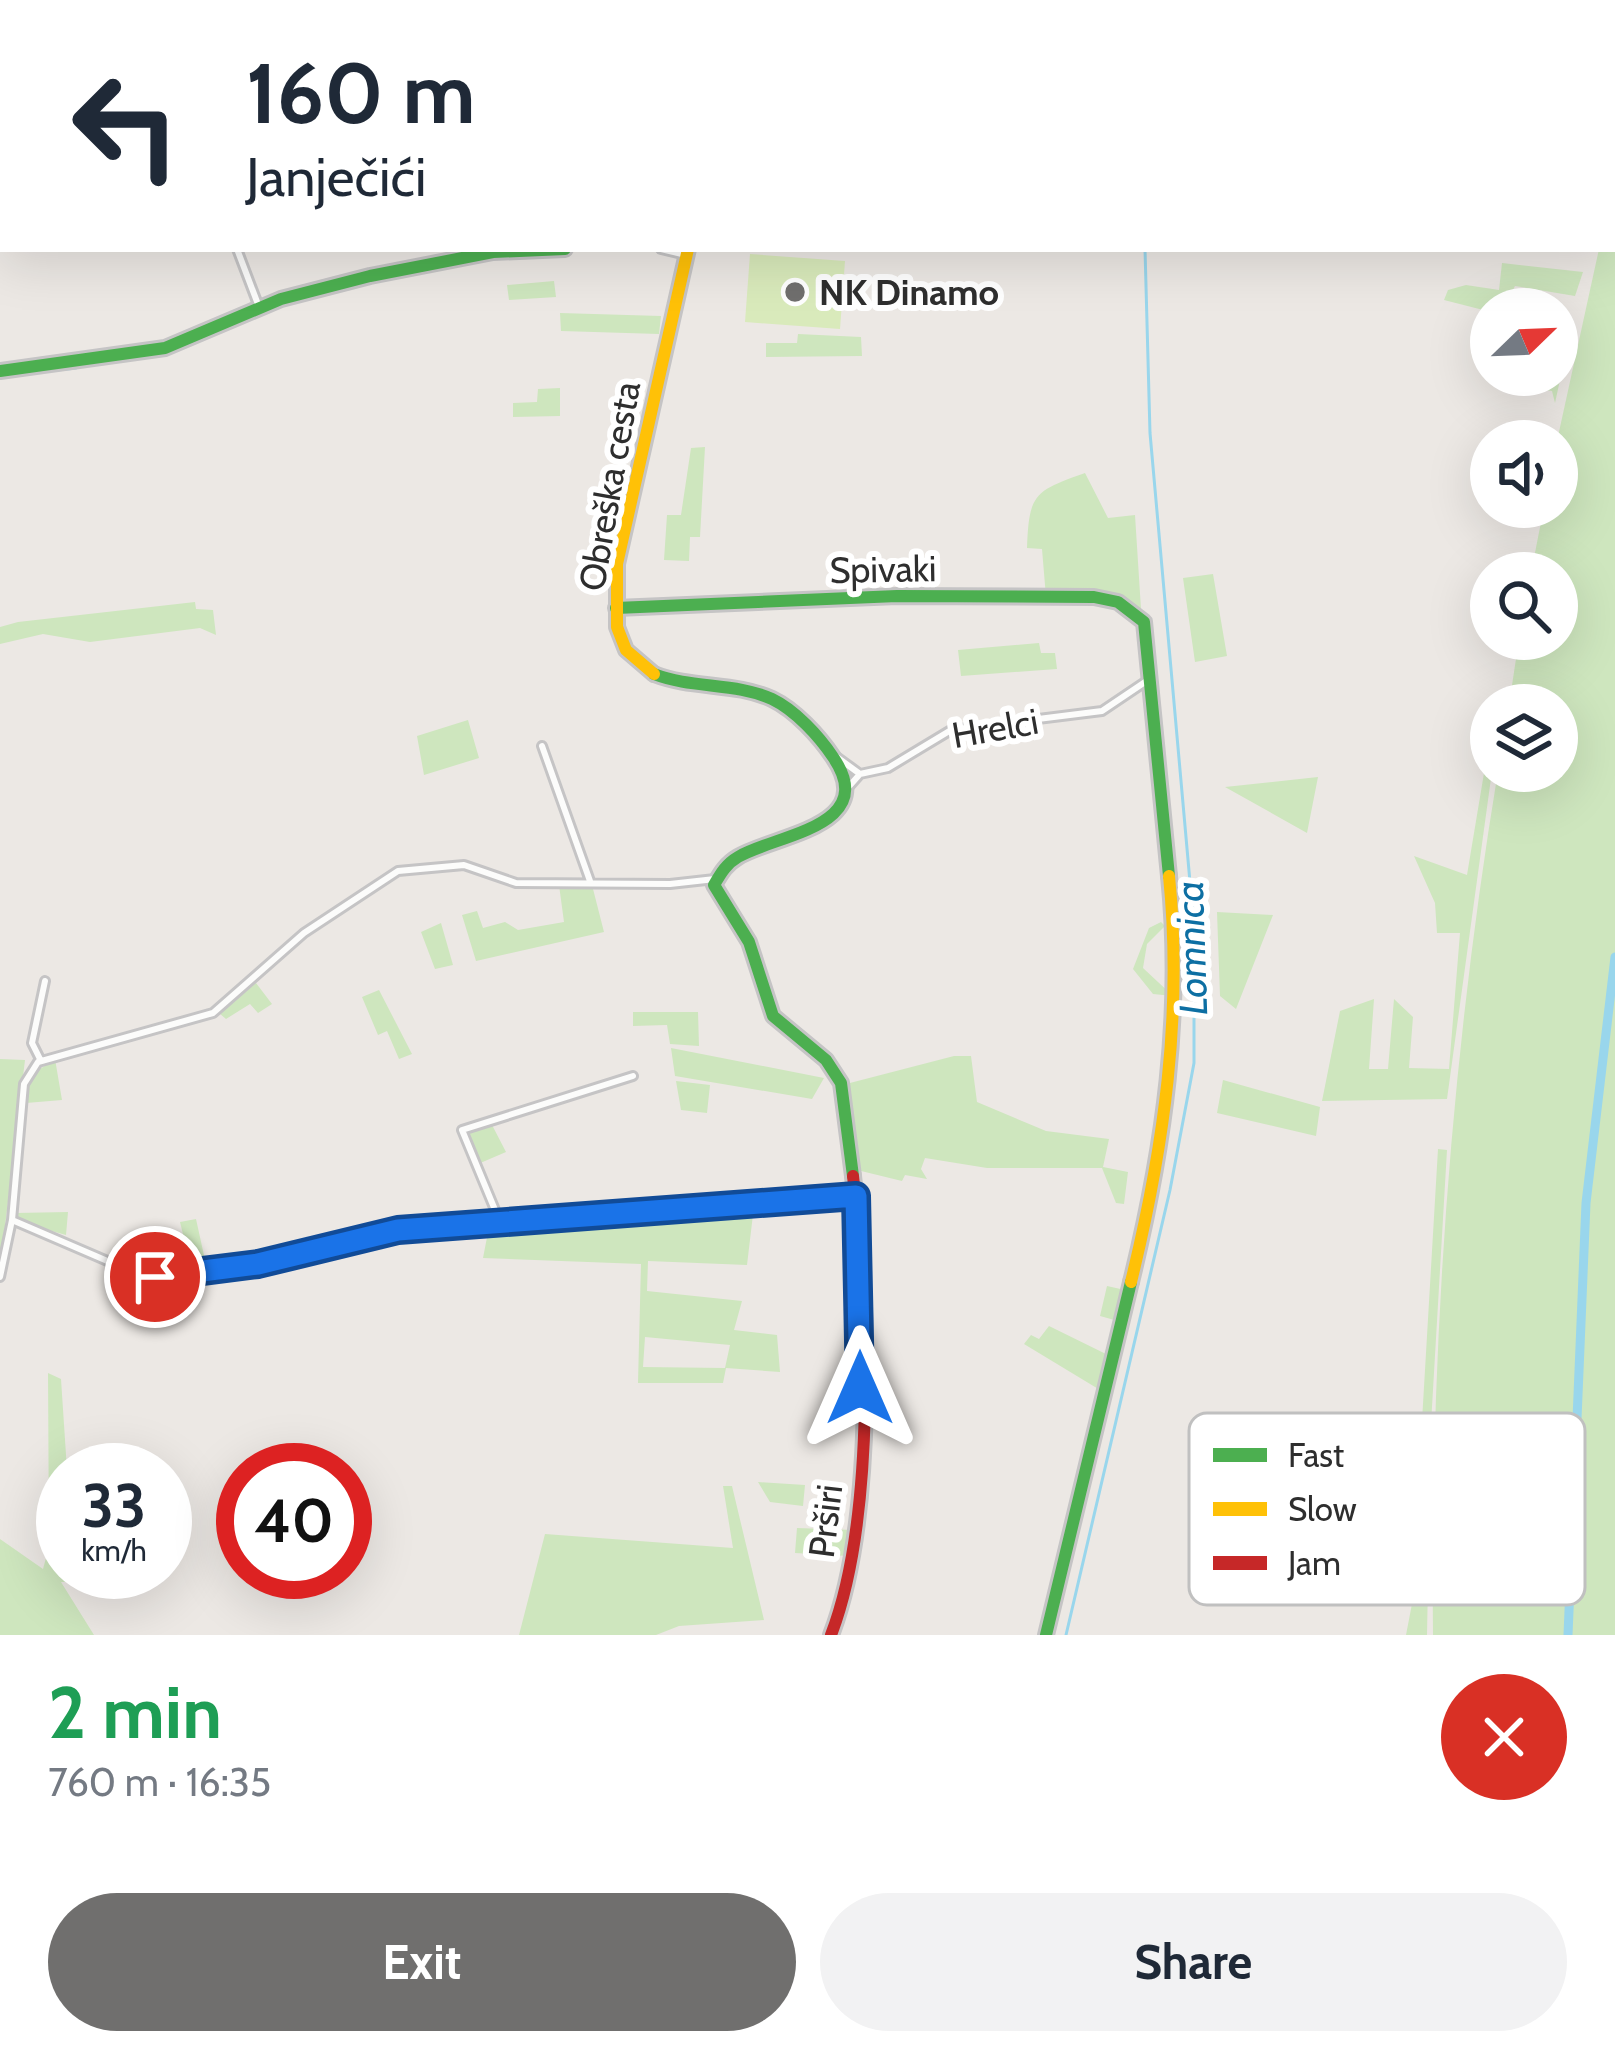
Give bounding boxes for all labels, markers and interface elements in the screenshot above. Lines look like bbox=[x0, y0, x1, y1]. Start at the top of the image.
text: 160 m bbox=[246, 42, 475, 144]
icon: left bbox=[48, 48, 204, 204]
text: Janječići bbox=[246, 144, 426, 210]
place label: NK Dinamo bbox=[819, 270, 999, 314]
marker: NK Dinamo bbox=[782, 279, 808, 305]
north arrow bbox=[1470, 288, 1578, 396]
map controls bbox=[1470, 288, 1578, 792]
street label: Obreška cesta bbox=[569, 378, 649, 594]
button: sound bbox=[1470, 420, 1578, 528]
street label: Spivaki bbox=[829, 546, 937, 592]
button: search bbox=[1470, 552, 1578, 660]
button: layers bbox=[1470, 684, 1578, 792]
street label: Hrelci bbox=[948, 699, 1042, 757]
water label: Lomnica bbox=[1165, 880, 1217, 1016]
pin bbox=[104, 1226, 206, 1328]
icon: arrive bbox=[122, 1244, 188, 1310]
position arrow bbox=[797, 1325, 923, 1451]
legend bbox=[1189, 1413, 1585, 1605]
text: Fast bbox=[1288, 1435, 1344, 1475]
speed limit sign: 40 bbox=[216, 1443, 372, 1599]
text: 33 bbox=[82, 1469, 146, 1542]
street label: Prširi bbox=[799, 1482, 851, 1560]
text: Slow bbox=[1288, 1489, 1357, 1529]
text: km/h bbox=[81, 1532, 147, 1569]
text: Jam bbox=[1287, 1543, 1341, 1583]
text: 2 min bbox=[48, 1669, 222, 1756]
button: close bbox=[1441, 1674, 1567, 1800]
text: 760 m · 16:35 bbox=[48, 1758, 271, 1806]
button: Exit bbox=[48, 1893, 796, 2031]
button: Share bbox=[820, 1893, 1567, 2031]

